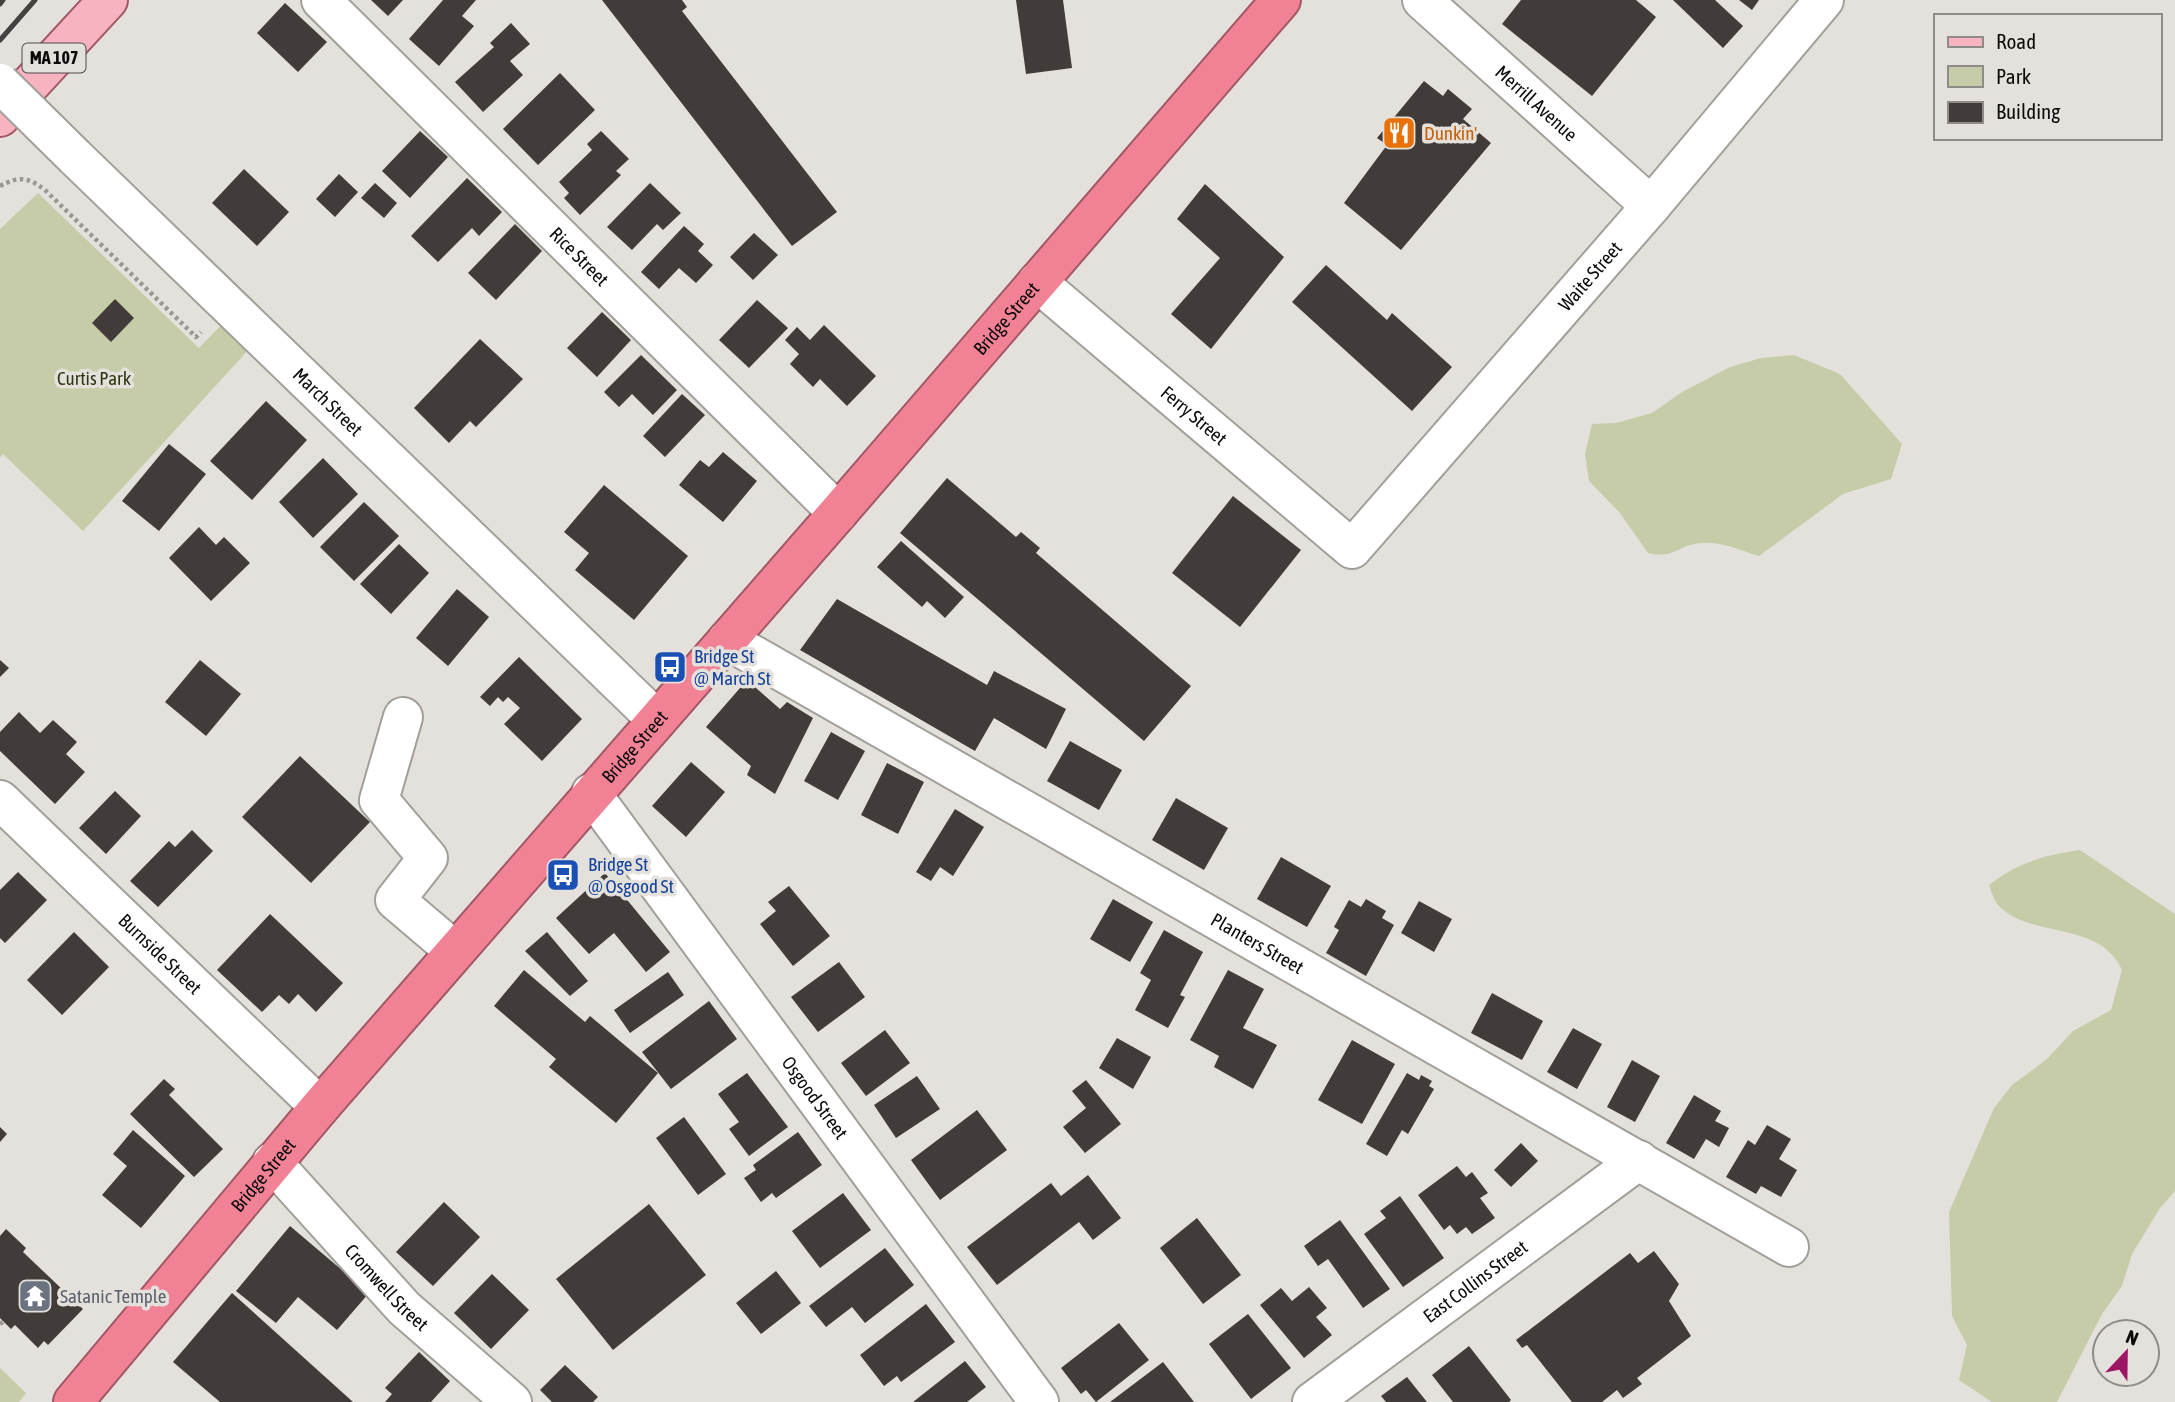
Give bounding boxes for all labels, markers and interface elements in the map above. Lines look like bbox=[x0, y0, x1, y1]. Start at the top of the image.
legend bbox=[1934, 14, 2161, 140]
text: Road bbox=[1996, 29, 2036, 53]
road number: MA 107 bbox=[22, 44, 86, 72]
street label: Merrill Avenue bbox=[1491, 61, 1582, 145]
text: Park bbox=[1996, 64, 2031, 88]
text: Building bbox=[1996, 99, 2060, 123]
restaurant icon: Dunkin' bbox=[1380, 114, 1418, 152]
place label: Dunkin' bbox=[1424, 122, 1477, 144]
street label: Rice Street bbox=[545, 223, 613, 290]
street label: Waite Street bbox=[1554, 237, 1626, 315]
street label: Bridge Street bbox=[969, 278, 1043, 359]
street label: March Street bbox=[289, 363, 367, 440]
park label: Curtis Park bbox=[57, 367, 132, 389]
street label: Ferry Street bbox=[1157, 381, 1232, 449]
place label: Bridge St @ March St bbox=[694, 645, 771, 689]
bus stop icon: Bridge St @ March St bbox=[651, 648, 689, 686]
street label: Bridge Street bbox=[597, 706, 672, 787]
place label: Bridge St @ Osgood St bbox=[588, 853, 674, 897]
bus stop icon: Bridge St @ Osgood St bbox=[544, 856, 582, 894]
street label: Planters Street bbox=[1207, 908, 1308, 978]
street label: Burnside Street bbox=[114, 909, 206, 998]
street label: Osgood Street bbox=[777, 1052, 853, 1143]
street label: Bridge Street bbox=[226, 1134, 300, 1216]
street label: East Collins Street bbox=[1419, 1236, 1532, 1327]
street label: Cromwell Street bbox=[341, 1240, 433, 1335]
temple icon: Satanic Temple bbox=[16, 1277, 54, 1315]
place label: Satanic Temple bbox=[60, 1285, 166, 1307]
north arrow bbox=[2091, 1318, 2161, 1388]
text: N bbox=[2123, 1325, 2142, 1350]

